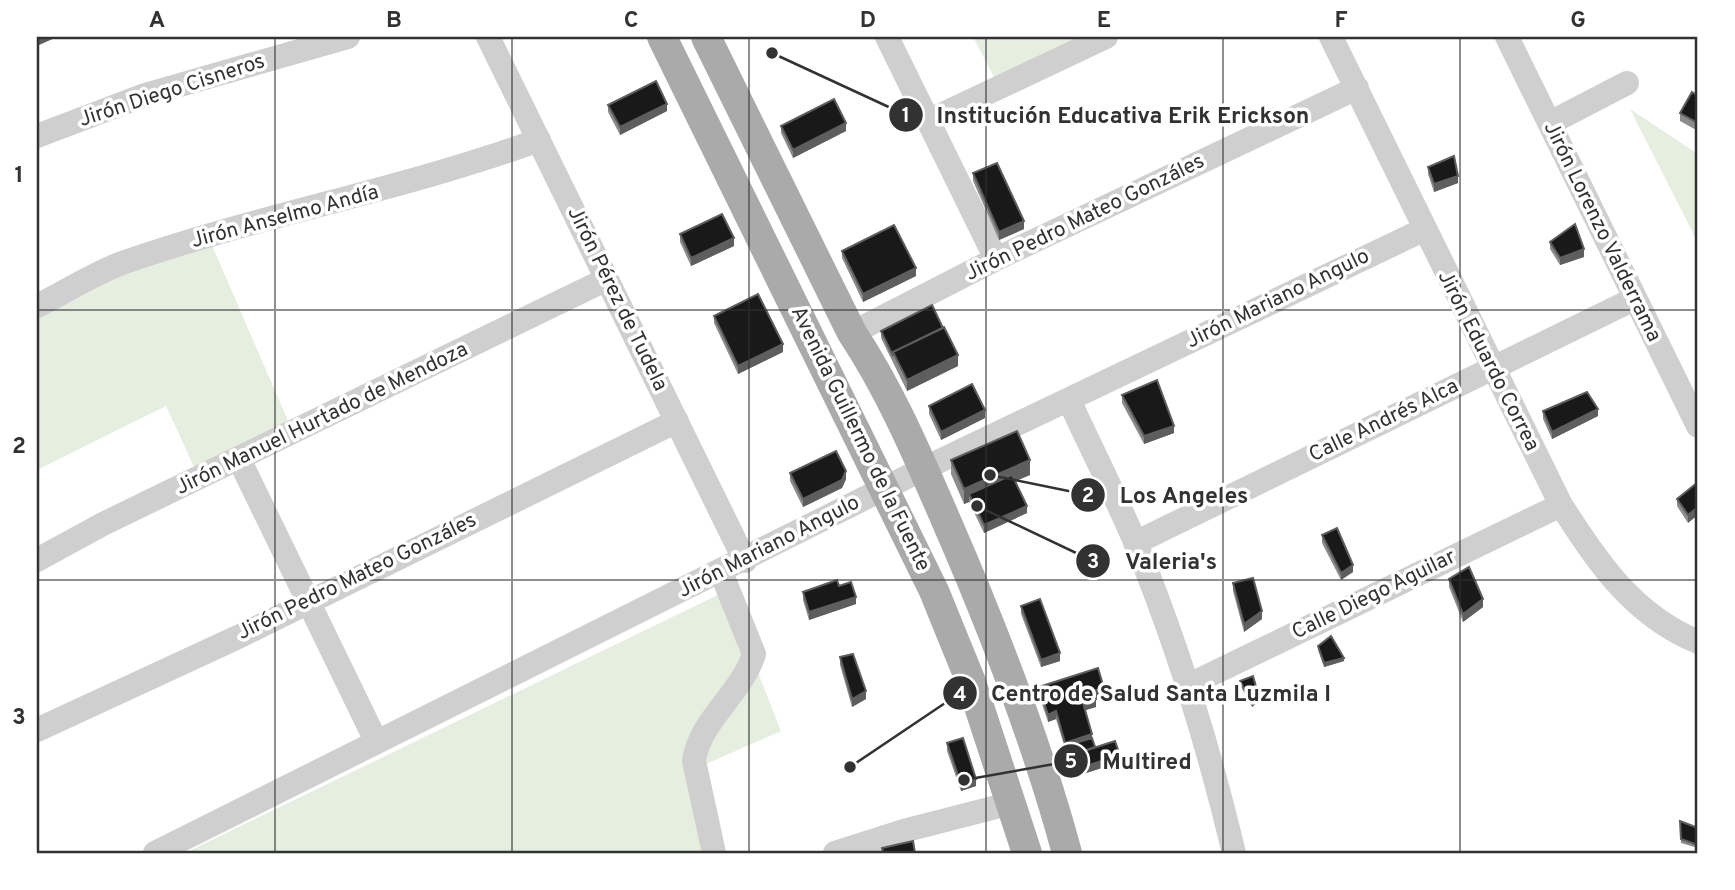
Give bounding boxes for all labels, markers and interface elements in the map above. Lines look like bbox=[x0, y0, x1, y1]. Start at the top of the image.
text: A bbox=[149, 7, 165, 36]
text: B bbox=[386, 7, 402, 36]
text: C bbox=[624, 7, 638, 36]
text: D bbox=[860, 7, 876, 36]
text: E bbox=[1097, 7, 1111, 36]
text: F bbox=[1334, 7, 1348, 36]
text: G bbox=[1570, 7, 1586, 36]
street label: Jirón Diego Cisneros bbox=[76, 48, 268, 134]
callout: Institución Educativa Erik Erickson bbox=[888, 93, 1324, 137]
text: 1 bbox=[902, 103, 910, 130]
text: Institución Educativa Erik Erickson bbox=[937, 103, 1309, 132]
street label: Jirón Lorenzo Valderrama bbox=[1537, 118, 1667, 346]
street label: Jirón Pedro Mateo Gonzáles bbox=[961, 148, 1209, 288]
text: 1 bbox=[14, 162, 24, 191]
street label: Jirón Anselmo Andía bbox=[188, 179, 382, 255]
street label: Jirón Pérez de Tudela bbox=[561, 202, 673, 396]
street label: Jirón Mariano Angulo bbox=[1182, 243, 1374, 355]
street label: Jirón Eduardo Correa bbox=[1431, 266, 1545, 456]
street label: Avenida Guillermo de la Fuente bbox=[784, 302, 936, 576]
street label: Jirón Manuel Hurtado de Mendoza bbox=[171, 336, 473, 502]
street label: Calle Andrés Alca bbox=[1305, 373, 1463, 469]
text: 2 bbox=[12, 433, 26, 462]
callout: Los Angeles bbox=[1071, 473, 1263, 517]
text: 2 bbox=[1082, 483, 1094, 510]
text: Los Angeles bbox=[1120, 483, 1248, 512]
street label: Jirón Mariano Angulo bbox=[674, 489, 864, 605]
street label: Jirón Pedro Mateo Gonzáles bbox=[233, 507, 481, 647]
callout: Valeria's bbox=[1076, 539, 1231, 583]
street label: Calle Diego Aguilar bbox=[1288, 544, 1460, 646]
text: 3 bbox=[1087, 549, 1099, 576]
text: Valeria's bbox=[1125, 549, 1217, 578]
callout: Centro de Salud Santa Luzmila I bbox=[942, 671, 1345, 715]
text: Centro de Salud Santa Luzmila I bbox=[991, 681, 1331, 710]
text: 4 bbox=[953, 682, 967, 709]
text: 3 bbox=[12, 704, 26, 733]
callout: Multired bbox=[1053, 739, 1206, 783]
text: 5 bbox=[1065, 749, 1077, 776]
text: Multired bbox=[1102, 749, 1192, 778]

